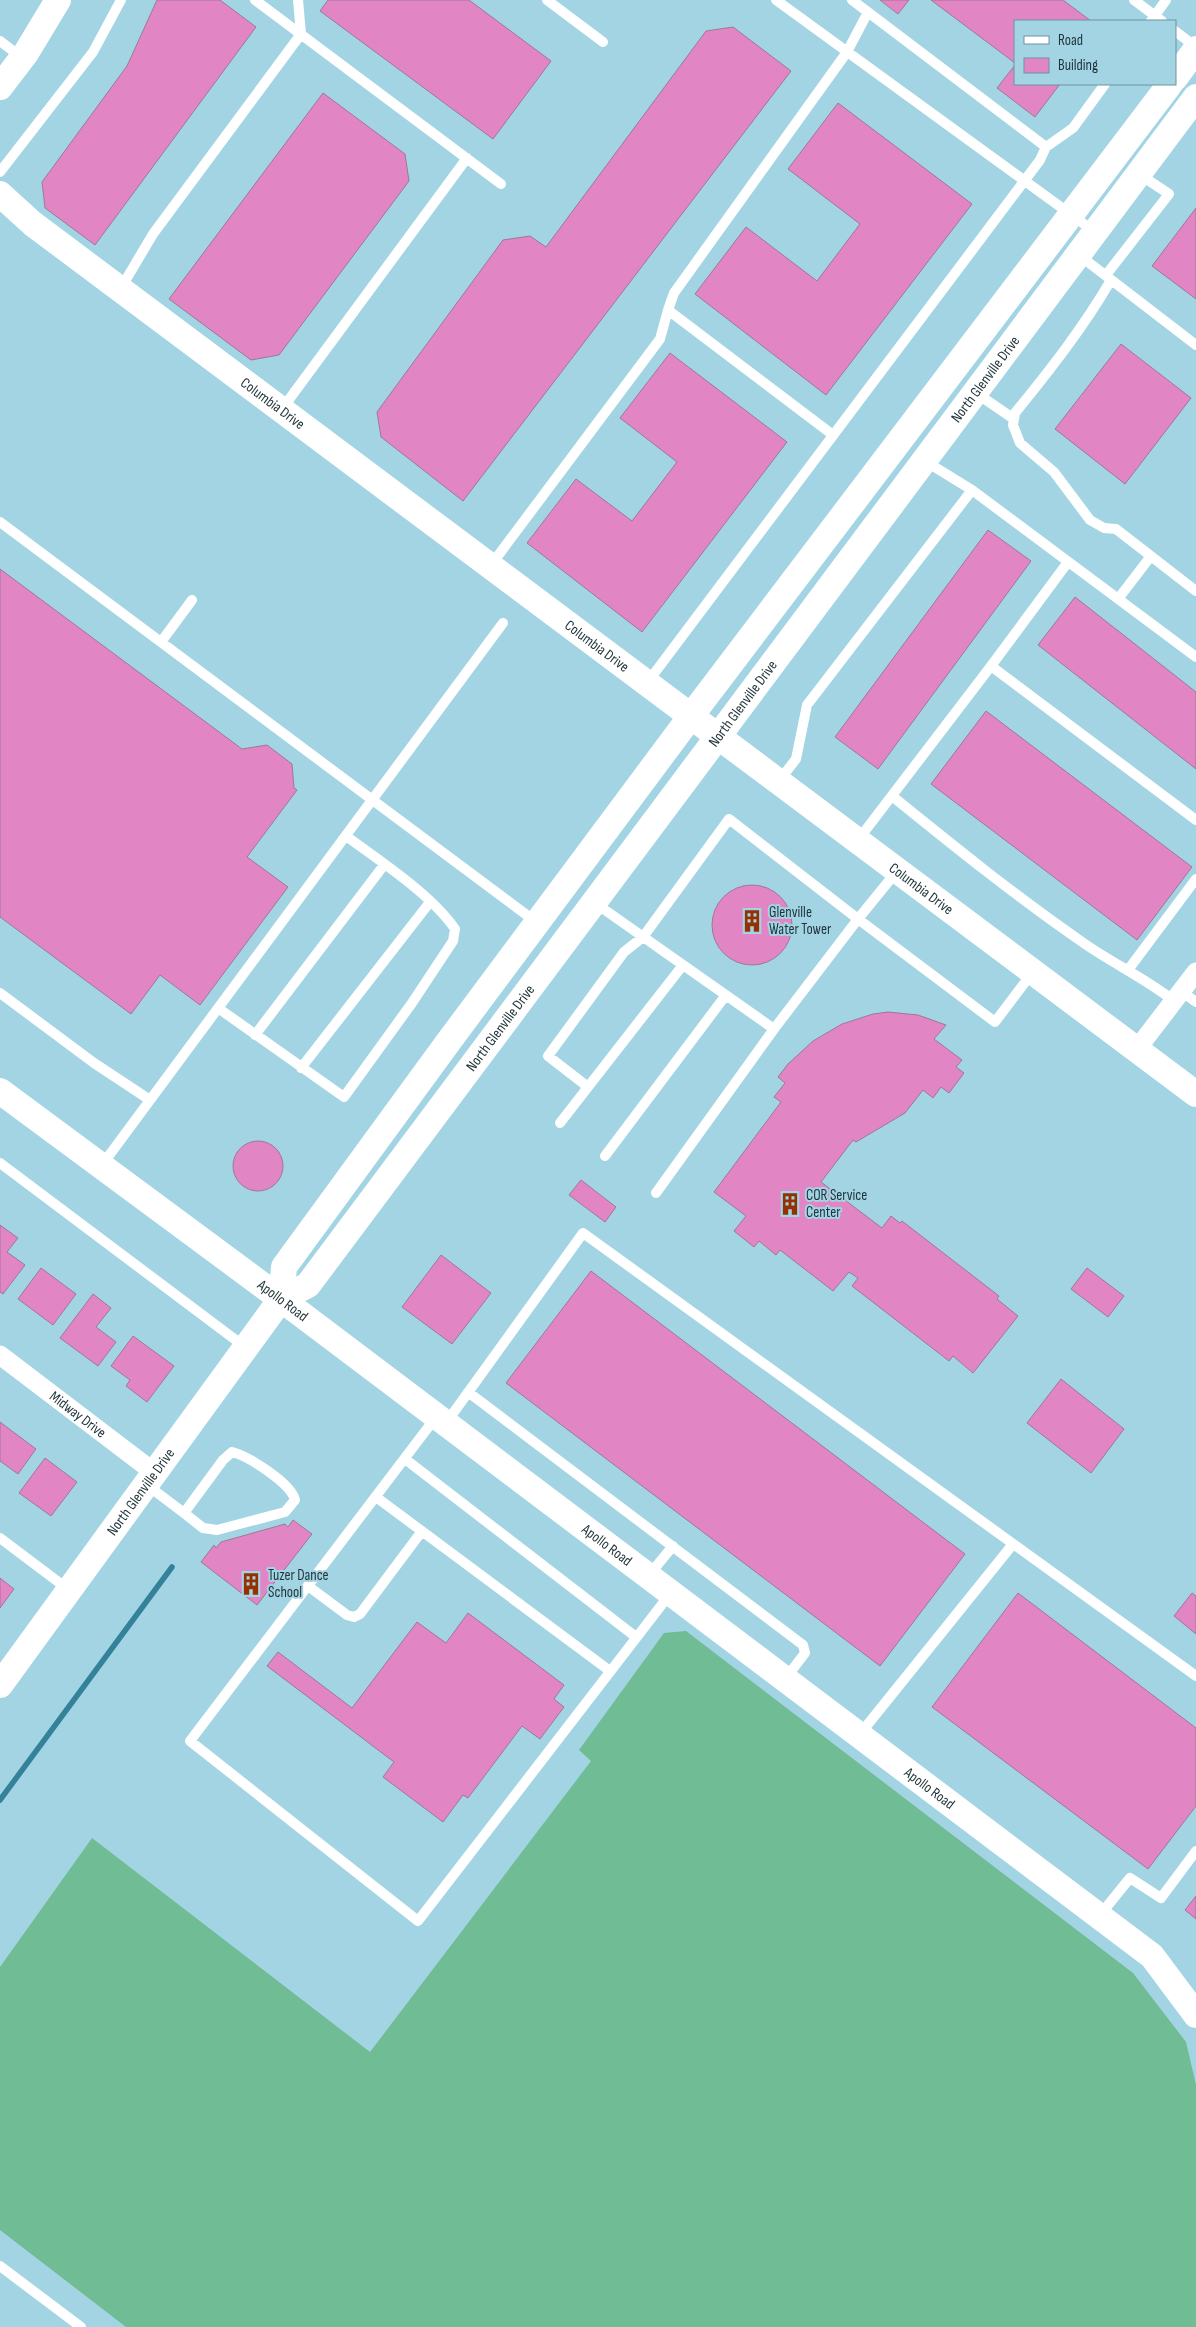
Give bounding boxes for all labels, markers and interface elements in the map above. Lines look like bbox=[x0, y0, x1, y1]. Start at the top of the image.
legend bbox=[1014, 20, 1176, 85]
text: Road bbox=[1058, 31, 1083, 50]
text: Building bbox=[1058, 56, 1098, 75]
street label: North Glenville Drive bbox=[947, 332, 1024, 426]
street label: Columbia Drive bbox=[237, 374, 308, 434]
street label: Columbia Drive bbox=[561, 616, 633, 677]
street label: North Glenville Drive bbox=[705, 657, 782, 751]
street label: Columbia Drive bbox=[885, 859, 957, 919]
place label: Glenville Water Tower bbox=[769, 903, 832, 939]
building icon: Glenville Water Tower bbox=[739, 908, 765, 934]
street label: North Glenville Drive bbox=[462, 981, 539, 1075]
place label: COR Service Center bbox=[806, 1186, 867, 1222]
building icon: COR Service Center bbox=[777, 1191, 803, 1217]
street label: Apollo Road bbox=[253, 1275, 312, 1326]
street label: Midway Drive bbox=[46, 1387, 110, 1442]
street label: North Glenville Drive bbox=[103, 1445, 179, 1539]
street label: Apollo Road bbox=[577, 1520, 636, 1571]
place label: Tuzer Dance School bbox=[268, 1566, 329, 1602]
building icon: Tuzer Dance School bbox=[238, 1571, 264, 1597]
street label: Apollo Road bbox=[899, 1763, 958, 1814]

